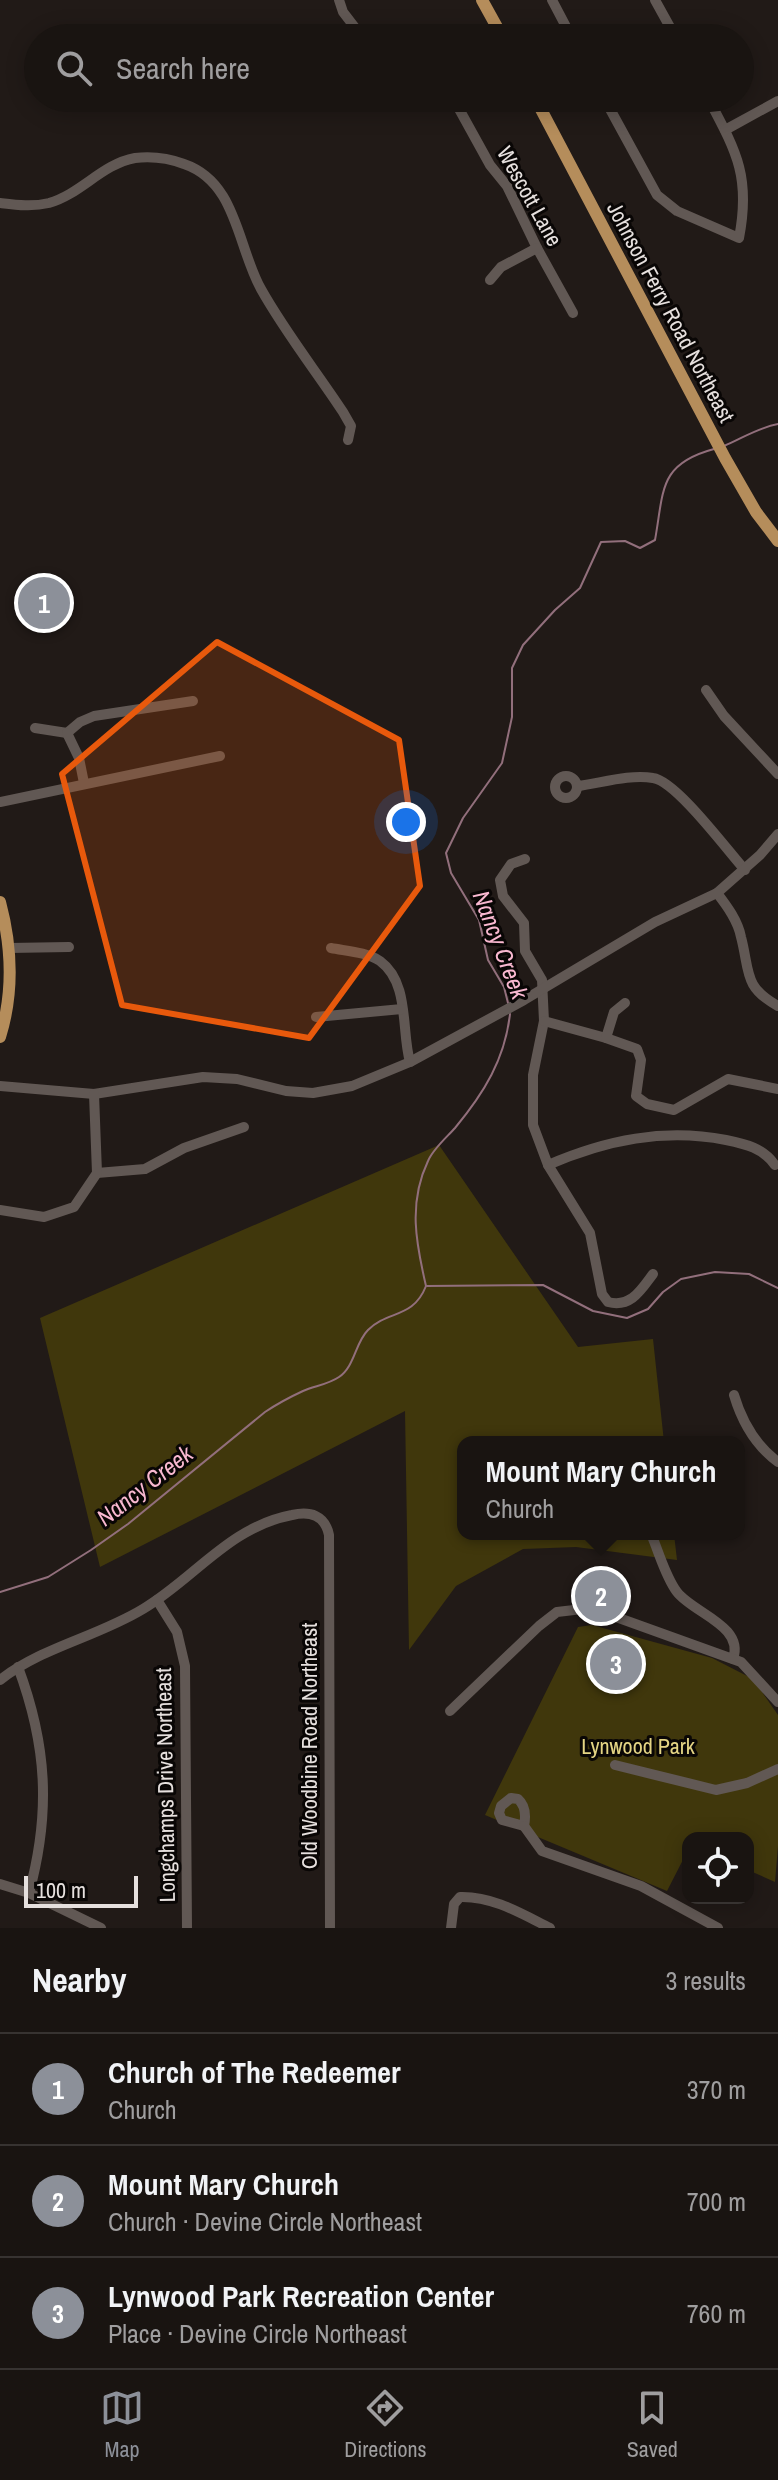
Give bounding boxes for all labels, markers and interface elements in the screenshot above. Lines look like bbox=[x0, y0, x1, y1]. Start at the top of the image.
search box bbox=[24, 24, 754, 112]
icon: search bbox=[52, 46, 96, 90]
text: Search here bbox=[116, 48, 250, 88]
street label: Wescott Lane bbox=[490, 141, 570, 251]
street label: Johnson Ferry Road Northeast bbox=[600, 196, 742, 428]
pin: 1 bbox=[18, 573, 70, 633]
your location bbox=[386, 802, 426, 842]
water label: Nancy Creek bbox=[466, 886, 537, 1005]
popup bbox=[457, 1436, 745, 1540]
water label: Nancy Creek bbox=[90, 1437, 200, 1533]
text: Mount Mary Church bbox=[486, 1451, 716, 1491]
text: Church bbox=[486, 1491, 554, 1526]
pin: 2 bbox=[575, 1566, 627, 1626]
street label: Old Woodbine Road Northeast bbox=[294, 1623, 324, 1869]
pin: 3 bbox=[590, 1634, 642, 1694]
street label: Longchamps Drive Northeast bbox=[148, 1667, 182, 1903]
park label: Lynwood Park bbox=[581, 1731, 696, 1761]
map controls bbox=[682, 1832, 754, 1904]
button: locate bbox=[682, 1832, 754, 1904]
scale bar bbox=[24, 1872, 138, 1908]
text: 100 m bbox=[36, 1875, 86, 1905]
text: Nearby bbox=[32, 1957, 127, 2003]
text: 3 results bbox=[665, 1963, 746, 1998]
text: Church of The Redeemer bbox=[108, 2052, 401, 2092]
text: 1 bbox=[52, 2072, 64, 2107]
text: 370 m bbox=[687, 2072, 746, 2107]
text: Church bbox=[108, 2092, 177, 2127]
text: Mount Mary Church bbox=[108, 2164, 339, 2204]
text: 2 bbox=[52, 2184, 64, 2219]
text: 700 m bbox=[687, 2184, 746, 2219]
text: Church · Devine Circle Northeast bbox=[108, 2204, 422, 2239]
text: Lynwood Park Recreation Center bbox=[108, 2276, 494, 2316]
text: 3 bbox=[52, 2296, 64, 2331]
text: 760 m bbox=[687, 2296, 746, 2331]
text: Place · Devine Circle Northeast bbox=[108, 2316, 407, 2351]
tab: Map bbox=[100, 2386, 144, 2464]
tab: Directions bbox=[344, 2386, 427, 2464]
tab: Saved bbox=[627, 2386, 678, 2464]

